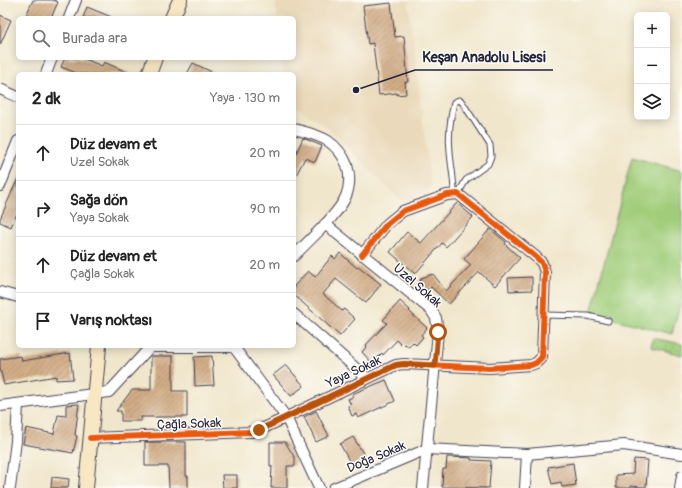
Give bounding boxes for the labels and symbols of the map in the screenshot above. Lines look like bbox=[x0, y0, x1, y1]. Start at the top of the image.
callout: Keşan Anadolu Lisesi bbox=[415, 44, 553, 70]
text: Keşan Anadolu Lisesi bbox=[422, 49, 546, 66]
street label: Uzel Sokak bbox=[390, 260, 445, 312]
route start bbox=[429, 323, 447, 341]
street label: Yaya Sokak bbox=[322, 352, 384, 392]
street label: Çağla Sokak bbox=[157, 415, 222, 433]
route end bbox=[250, 421, 268, 439]
street label: Doğa Sokak bbox=[345, 437, 409, 476]

